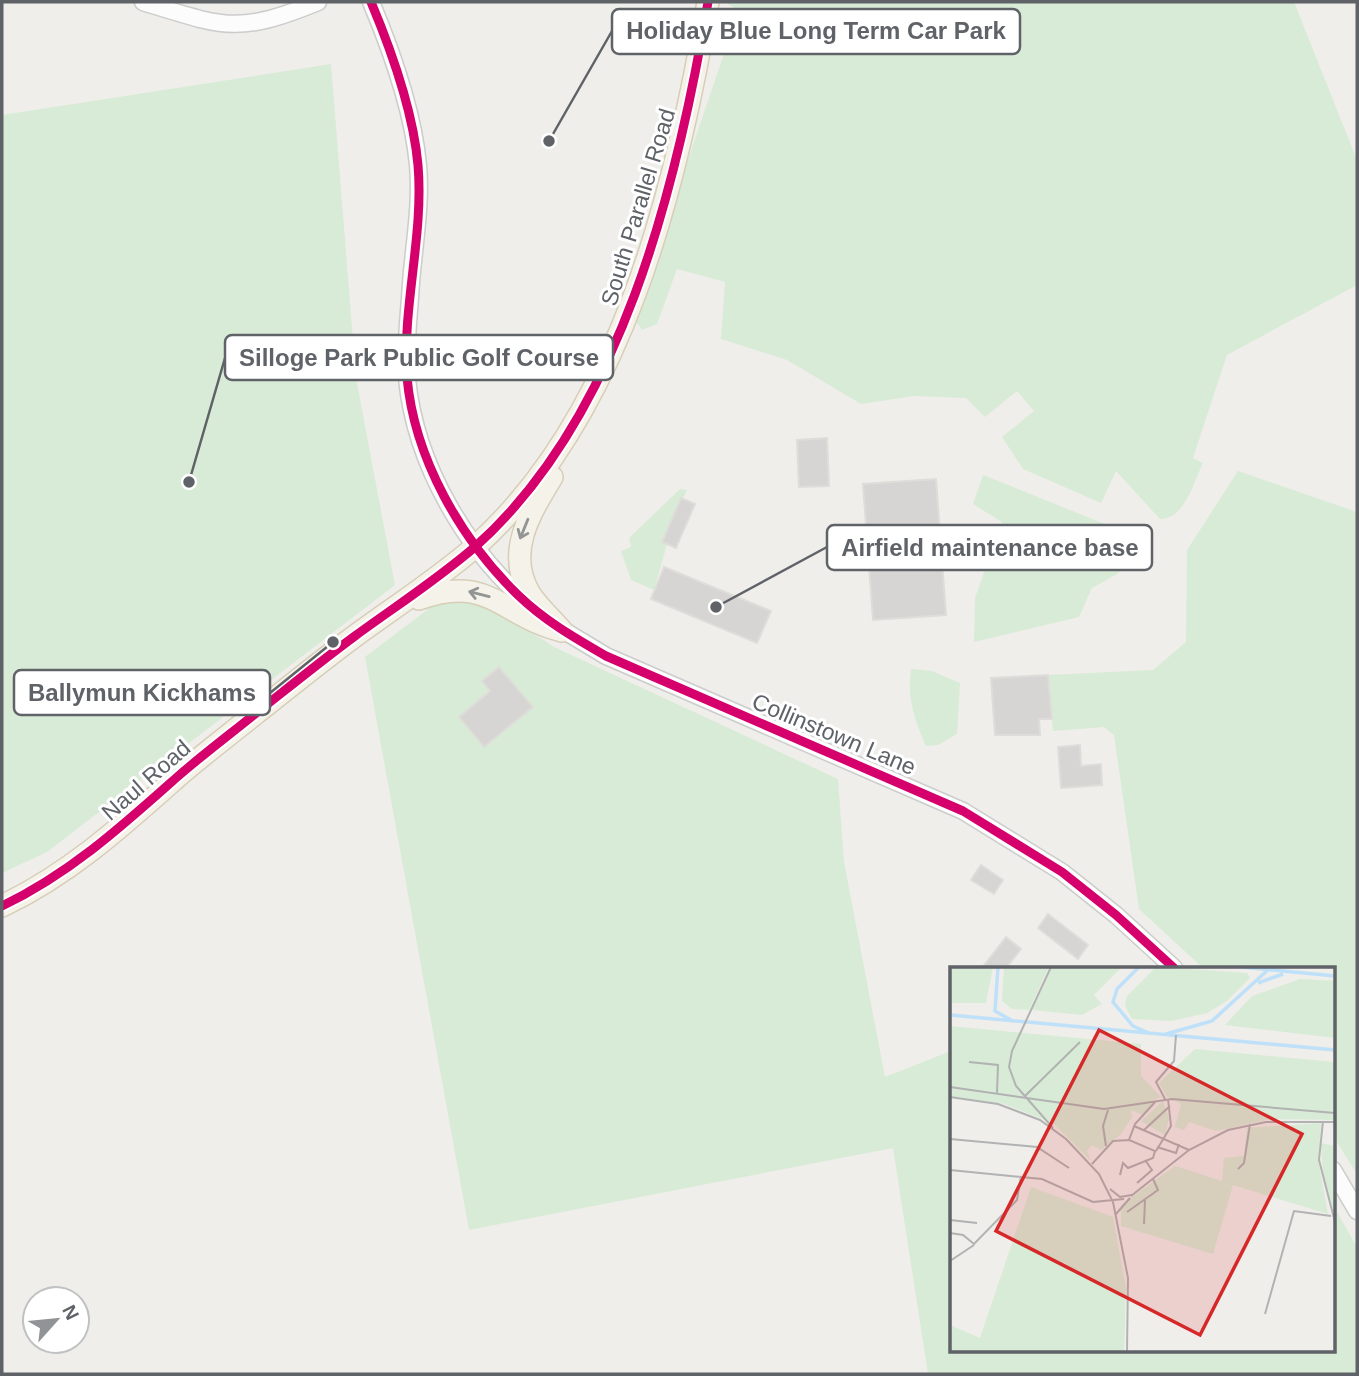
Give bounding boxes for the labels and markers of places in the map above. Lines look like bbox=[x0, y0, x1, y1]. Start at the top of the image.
callout: Holiday Blue Long Term Car Park bbox=[612, 9, 1020, 54]
callout: Silloge Park Public Golf Course bbox=[225, 335, 613, 380]
callout: Airfield maintenance base bbox=[827, 525, 1152, 570]
callout: Ballymun Kickhams bbox=[14, 670, 270, 715]

